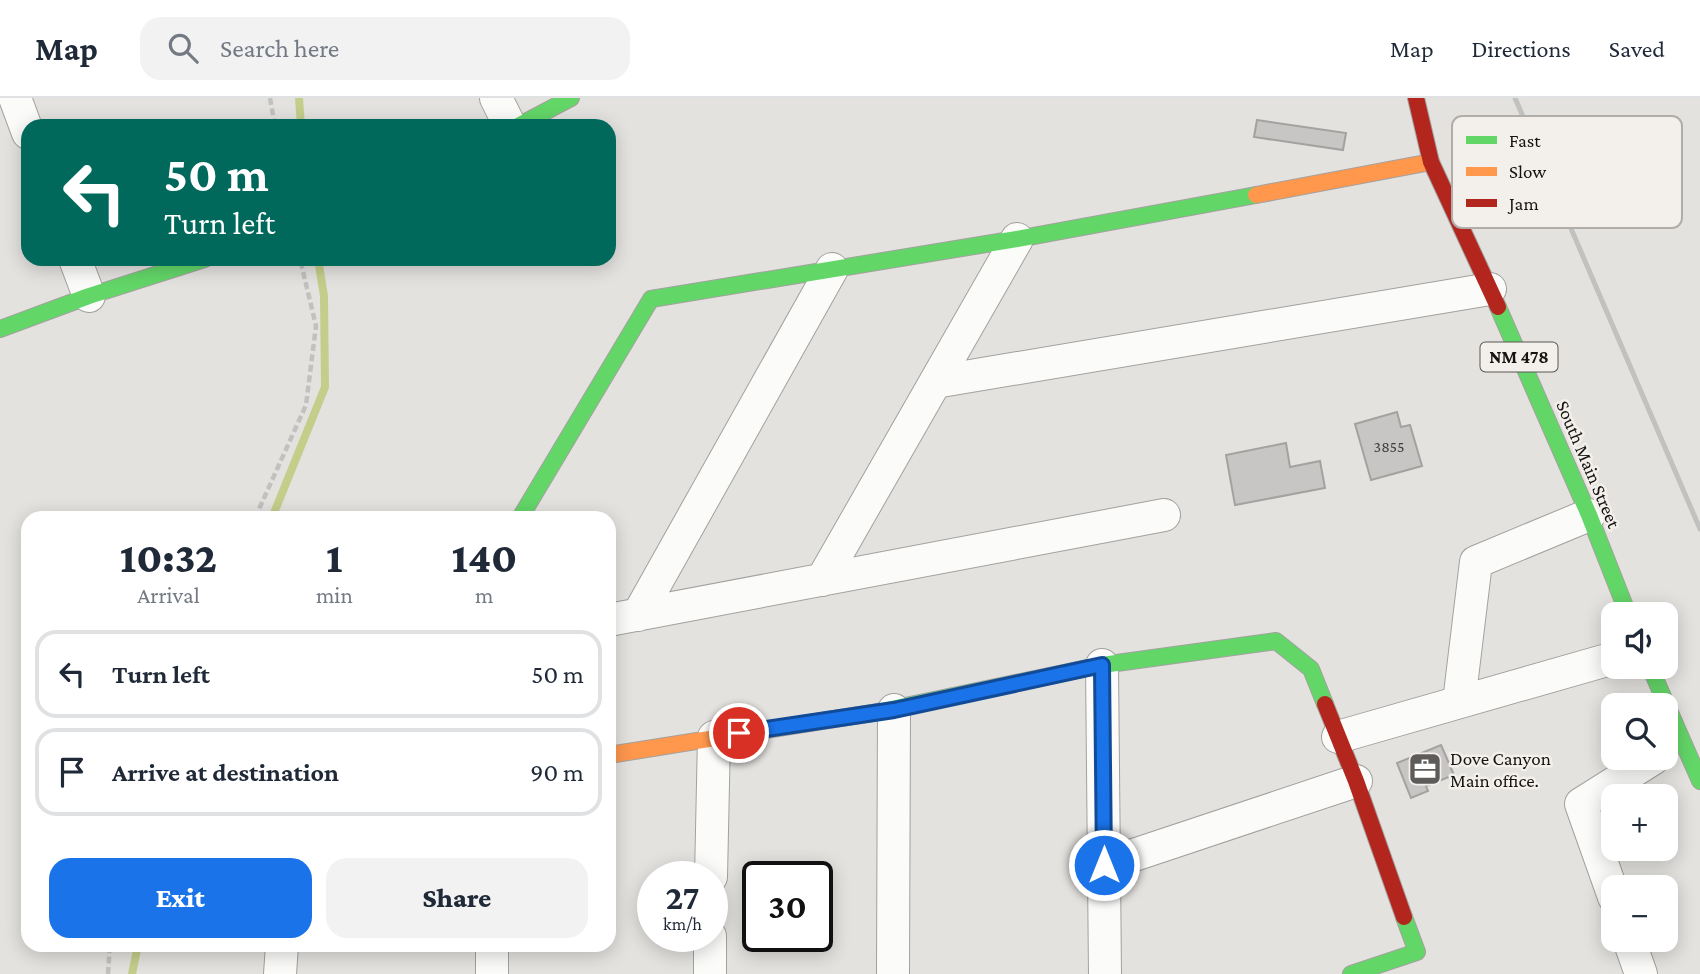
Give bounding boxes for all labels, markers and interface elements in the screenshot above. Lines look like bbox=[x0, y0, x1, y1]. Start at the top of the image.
search box bbox=[140, 17, 630, 80]
icon: search bbox=[164, 29, 202, 67]
text: Map bbox=[35, 30, 98, 67]
text: Search here bbox=[220, 34, 339, 63]
text: Map bbox=[1390, 35, 1434, 62]
text: Directions bbox=[1472, 35, 1571, 62]
text: Saved bbox=[1609, 35, 1665, 62]
legend bbox=[1452, 116, 1682, 228]
text: Fast bbox=[1509, 130, 1541, 151]
icon: left bbox=[49, 147, 140, 238]
text: 50 m bbox=[164, 147, 269, 202]
text: Slow bbox=[1509, 161, 1546, 182]
text: Jam bbox=[1507, 193, 1539, 214]
text: Turn left bbox=[164, 205, 275, 241]
road number: NM 478 bbox=[1480, 342, 1558, 372]
street label: South Main Street bbox=[1552, 397, 1625, 532]
house number: 3855 bbox=[1374, 438, 1404, 455]
text: 10:32 bbox=[120, 534, 217, 581]
text: 1 bbox=[326, 534, 343, 581]
text: 140 bbox=[451, 534, 517, 581]
text: Arrival bbox=[137, 582, 200, 608]
text: min bbox=[316, 582, 353, 608]
text: m bbox=[475, 582, 494, 608]
map controls bbox=[1601, 602, 1678, 952]
button: sound bbox=[1601, 602, 1678, 679]
icon: left bbox=[53, 655, 91, 693]
text: Turn left bbox=[112, 660, 210, 689]
text: 50 m bbox=[531, 660, 584, 689]
button: search bbox=[1601, 693, 1678, 770]
pin bbox=[709, 703, 769, 763]
icon: arrive bbox=[720, 714, 758, 752]
place label: Dove Canyon Main office. bbox=[1450, 748, 1551, 791]
office icon: Dove Canyon Main office. bbox=[1406, 750, 1444, 788]
icon: arrive bbox=[53, 753, 91, 791]
text: Arrive at destination bbox=[112, 758, 339, 787]
text: 90 m bbox=[530, 758, 584, 787]
button: + bbox=[1601, 784, 1678, 861]
position arrow bbox=[1067, 828, 1141, 902]
button: Exit bbox=[49, 858, 312, 938]
button: Share bbox=[326, 858, 588, 938]
speed limit sign: 30 bbox=[742, 861, 833, 952]
button: − bbox=[1601, 875, 1678, 952]
text: 27 bbox=[666, 878, 699, 917]
text: km/h bbox=[663, 914, 702, 934]

